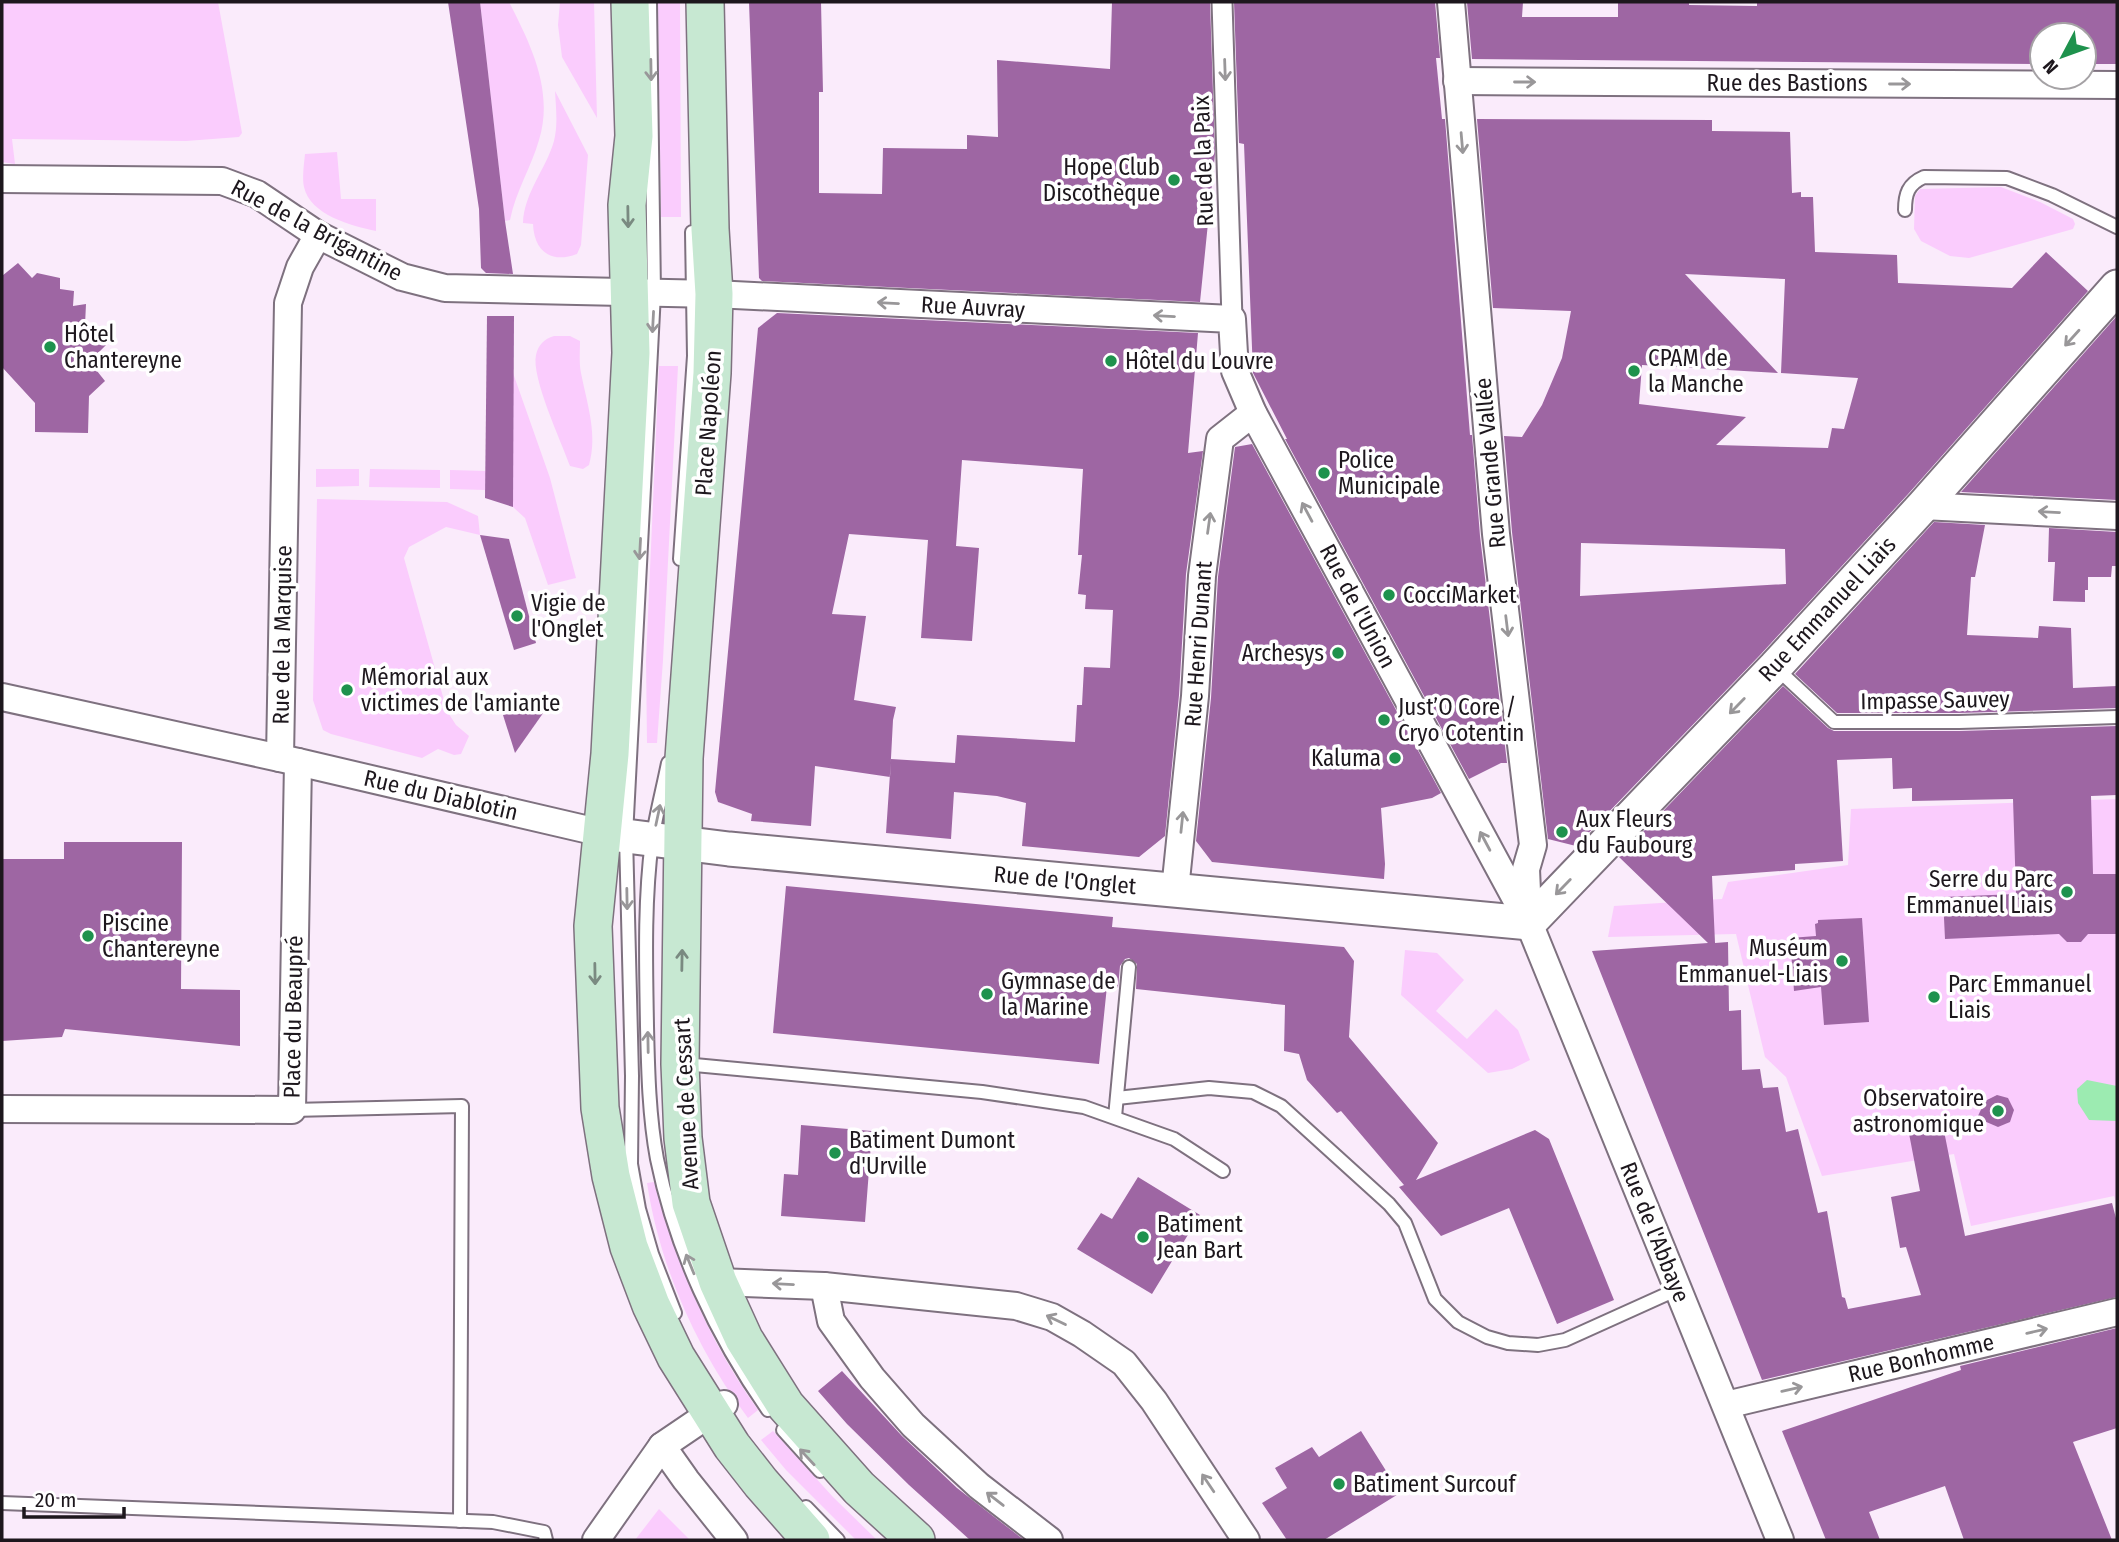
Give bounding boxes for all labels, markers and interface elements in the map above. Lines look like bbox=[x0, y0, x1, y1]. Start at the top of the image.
north arrow bbox=[2028, 21, 2098, 91]
text: N bbox=[2038, 55, 2063, 79]
one-way arrow bbox=[644, 58, 658, 81]
one-way arrow bbox=[1218, 58, 1231, 81]
street label: Rue des Bastions bbox=[1706, 69, 1868, 97]
one-way arrow bbox=[1514, 75, 1537, 89]
one-way arrow bbox=[1888, 77, 1911, 91]
street label: Rue de la Paix bbox=[1187, 95, 1219, 227]
one-way arrow bbox=[1456, 131, 1469, 154]
place label: Hope Club Discothèque bbox=[1043, 153, 1160, 207]
marker: Hope Club Discothèque bbox=[1166, 172, 1182, 188]
street label: Rue de la Brigantine bbox=[227, 173, 407, 287]
one-way arrow bbox=[621, 205, 634, 228]
street label: Rue Auvray bbox=[920, 290, 1026, 324]
one-way arrow bbox=[876, 296, 899, 309]
one-way arrow bbox=[646, 310, 659, 333]
one-way arrow bbox=[1153, 310, 1176, 323]
place label: Hôtel Chantereyne bbox=[64, 320, 182, 374]
one-way arrow bbox=[2064, 329, 2080, 347]
marker: Hôtel Chantereyne bbox=[42, 339, 58, 355]
place label: CPAM de la Manche bbox=[1648, 344, 1744, 398]
place label: Hôtel du Louvre bbox=[1125, 347, 1274, 375]
street label: Place Napoléon bbox=[689, 349, 727, 497]
marker: Hôtel du Louvre bbox=[1103, 353, 1119, 369]
marker: CPAM de la Manche bbox=[1626, 363, 1642, 379]
street label: Rue Grande Vallée bbox=[1469, 377, 1511, 549]
place label: Police Municipale bbox=[1338, 446, 1440, 500]
marker: Police Municipale bbox=[1316, 465, 1332, 481]
one-way arrow bbox=[1300, 502, 1313, 523]
one-way arrow bbox=[2038, 506, 2061, 519]
one-way arrow bbox=[1203, 512, 1216, 535]
street label: Rue Emmanuel Liais bbox=[1753, 530, 1902, 687]
one-way arrow bbox=[634, 537, 647, 560]
street label: Rue de l'Union bbox=[1314, 539, 1402, 673]
street label: Rue de la Marquise bbox=[266, 545, 298, 725]
street label: Rue Henri Dunant bbox=[1178, 560, 1218, 728]
place label: CocciMarket bbox=[1403, 581, 1517, 609]
marker: CocciMarket bbox=[1381, 587, 1397, 603]
place label: Vigie de l'Onglet bbox=[531, 589, 606, 643]
marker: Vigie de l'Onglet bbox=[509, 608, 525, 624]
one-way arrow bbox=[1500, 614, 1513, 637]
place label: Archesys bbox=[1242, 639, 1324, 667]
marker: Archesys bbox=[1330, 645, 1346, 661]
place label: Mémorial aux victimes de l'amiante bbox=[361, 663, 560, 717]
marker: Mémorial aux victimes de l'amiante bbox=[339, 682, 355, 698]
street label: Impasse Sauvey bbox=[1860, 685, 2011, 715]
place label: Just’O Core / Cryo Cotentin bbox=[1398, 693, 1524, 747]
one-way arrow bbox=[1729, 697, 1746, 714]
marker: Just’O Core / Cryo Cotentin bbox=[1376, 712, 1392, 728]
place label: Kaluma bbox=[1311, 744, 1381, 772]
marker: Kaluma bbox=[1387, 750, 1403, 766]
street label: Rue du Diablotin bbox=[361, 764, 521, 826]
one-way arrow bbox=[651, 804, 665, 827]
place label: Aux Fleurs du Faubourg bbox=[1576, 805, 1693, 859]
one-way arrow bbox=[1176, 812, 1189, 834]
marker: Aux Fleurs du Faubourg bbox=[1554, 824, 1570, 840]
one-way arrow bbox=[1478, 832, 1492, 852]
street label: Rue de l'Onglet bbox=[993, 860, 1138, 900]
place label: Serre du Parc Emmanuel Liais bbox=[1906, 865, 2053, 919]
one-way arrow bbox=[1555, 879, 1572, 896]
marker: Serre du Parc Emmanuel Liais bbox=[2059, 884, 2075, 900]
one-way arrow bbox=[620, 887, 634, 910]
place label: Piscine Chantereyne bbox=[102, 909, 220, 963]
marker: Piscine Chantereyne bbox=[80, 928, 96, 944]
place label: Muséum Emmanuel-Liais bbox=[1678, 934, 1828, 988]
street label: Place du Beaupré bbox=[278, 935, 308, 1099]
one-way arrow bbox=[675, 949, 688, 972]
marker: Muséum Emmanuel-Liais bbox=[1834, 953, 1850, 969]
one-way arrow bbox=[588, 962, 601, 985]
place label: Gymnase de la Marine bbox=[1001, 967, 1116, 1021]
place label: Parc Emmanuel Liais bbox=[1948, 970, 2092, 1024]
marker: Gymnase de la Marine bbox=[979, 986, 995, 1002]
marker: Parc Emmanuel Liais bbox=[1926, 989, 1942, 1005]
street label: Avenue de Cessart bbox=[667, 1017, 704, 1191]
one-way arrow bbox=[641, 1031, 654, 1054]
place label: Observatoire astronomique bbox=[1853, 1084, 1984, 1138]
marker: Observatoire astronomique bbox=[1990, 1103, 2006, 1119]
place label: Batiment Dumont d'Urville bbox=[849, 1126, 1016, 1180]
marker: Batiment Dumont d'Urville bbox=[827, 1145, 843, 1161]
street label: Rue de l'Abbaye bbox=[1614, 1158, 1696, 1306]
place label: Batiment Jean Bart bbox=[1157, 1210, 1243, 1264]
marker: Batiment Jean Bart bbox=[1135, 1229, 1151, 1245]
one-way arrow bbox=[682, 1254, 695, 1275]
one-way arrow bbox=[772, 1278, 795, 1291]
one-way arrow bbox=[1046, 1313, 1067, 1326]
one-way arrow bbox=[2025, 1324, 2048, 1337]
street label: Rue Bonhomme bbox=[1845, 1328, 1997, 1388]
one-way arrow bbox=[1780, 1382, 1803, 1395]
one-way arrow bbox=[799, 1448, 815, 1466]
place label: Batiment Surcouf bbox=[1353, 1470, 1518, 1498]
one-way arrow bbox=[1201, 1474, 1216, 1493]
scale bar bbox=[24, 1476, 124, 1520]
marker: Batiment Surcouf bbox=[1331, 1476, 1347, 1492]
text: 20 m bbox=[35, 1487, 76, 1513]
one-way arrow bbox=[986, 1491, 1005, 1506]

